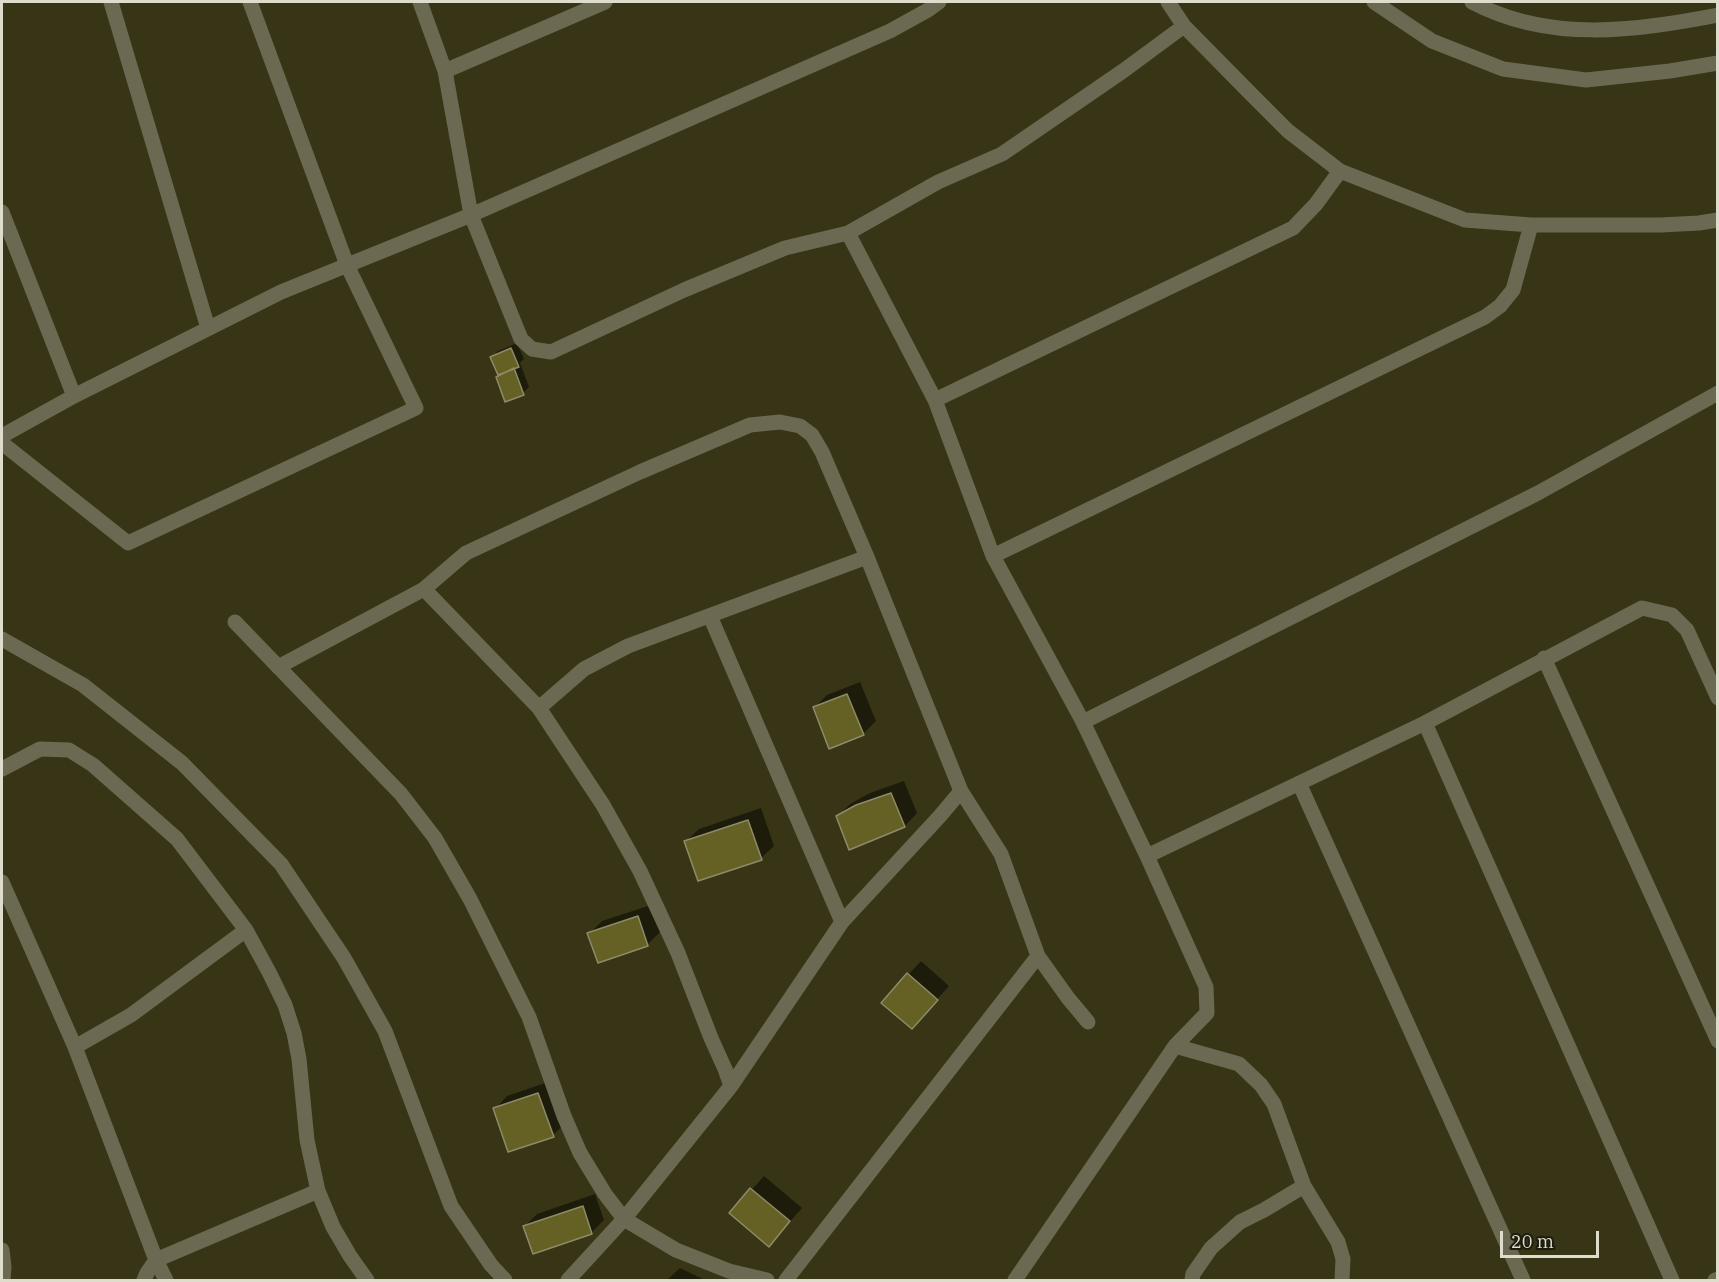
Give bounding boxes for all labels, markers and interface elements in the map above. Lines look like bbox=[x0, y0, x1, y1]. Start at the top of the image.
scale bar bbox=[1503, 1219, 1602, 1257]
text: 20 m bbox=[1511, 1230, 1554, 1253]

